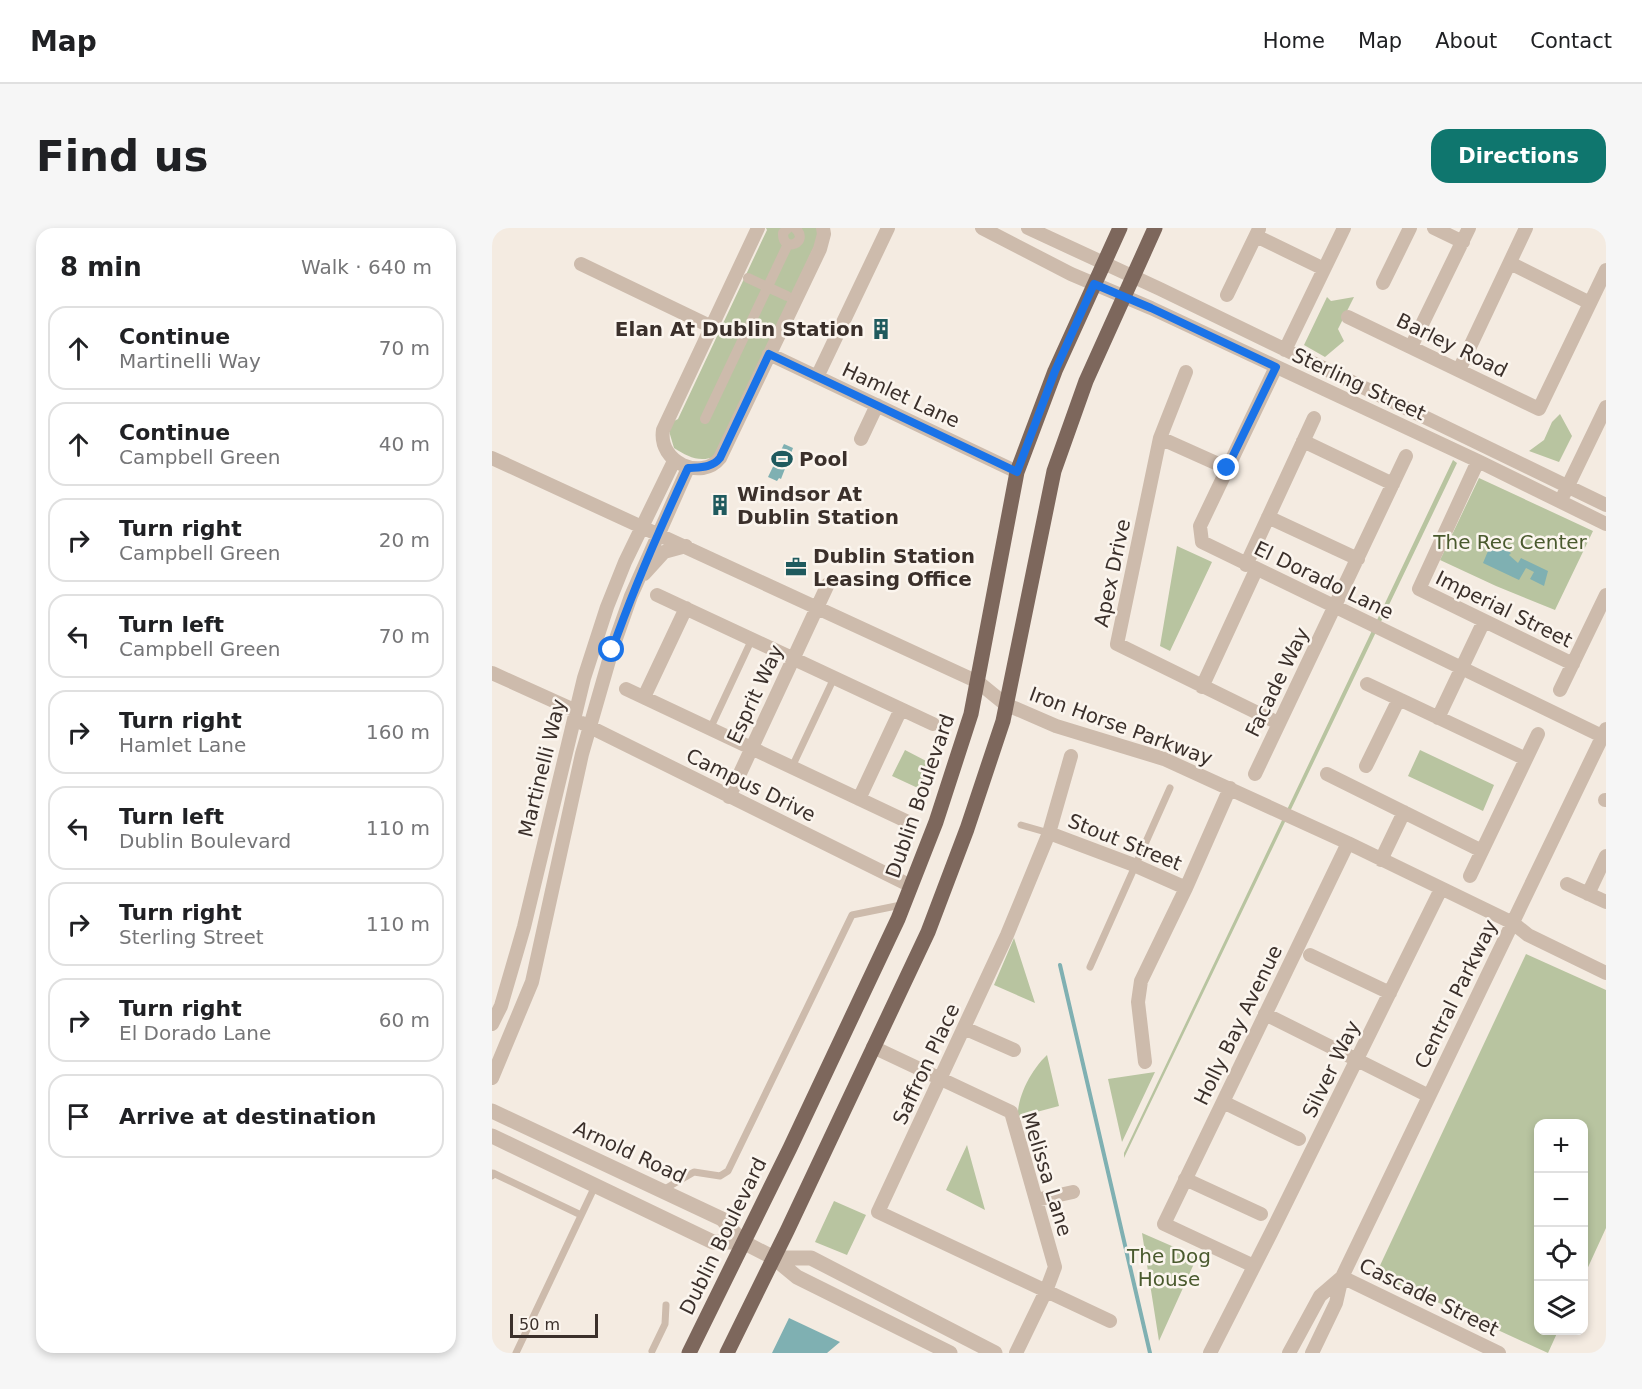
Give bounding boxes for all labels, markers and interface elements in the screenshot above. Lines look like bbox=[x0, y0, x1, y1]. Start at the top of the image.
text: Map bbox=[30, 25, 97, 58]
text: Home bbox=[1263, 29, 1325, 53]
text: Map bbox=[1358, 29, 1402, 53]
text: About bbox=[1435, 29, 1497, 53]
text: Contact bbox=[1530, 29, 1612, 53]
button: Directions bbox=[1431, 129, 1606, 183]
text: Find us bbox=[36, 132, 209, 181]
text: 8 min bbox=[60, 252, 142, 282]
text: Walk · 640 m bbox=[301, 255, 432, 279]
street label: Barley Road bbox=[1393, 308, 1511, 382]
place label: Elan At Dublin Station bbox=[615, 317, 864, 341]
building icon: Elan At Dublin Station bbox=[869, 317, 893, 341]
text: Continue bbox=[119, 324, 230, 349]
icon: ahead bbox=[62, 332, 95, 365]
text: 70 m bbox=[379, 336, 430, 360]
street label: Sterling Street bbox=[1288, 343, 1430, 426]
text: Martinelli Way bbox=[119, 349, 261, 373]
street label: Hamlet Lane bbox=[838, 357, 964, 433]
text: Continue bbox=[119, 420, 230, 445]
icon: ahead bbox=[62, 428, 95, 461]
text: 40 m bbox=[379, 432, 430, 456]
text: Campbell Green bbox=[119, 445, 280, 469]
sports icon: Pool bbox=[770, 447, 794, 471]
place label: Pool bbox=[799, 447, 848, 471]
route end bbox=[1213, 454, 1239, 480]
place label: Windsor At Dublin Station bbox=[737, 482, 899, 529]
building icon: Windsor At Dublin Station bbox=[708, 493, 732, 517]
text: Turn right bbox=[119, 516, 242, 541]
street label: Apex Drive bbox=[1089, 517, 1135, 629]
icon: right bbox=[62, 524, 95, 557]
text: 20 m bbox=[379, 528, 430, 552]
park label: The Rec Center bbox=[1432, 530, 1588, 554]
street label: El Dorado Lane bbox=[1250, 536, 1398, 624]
text: Campbell Green bbox=[119, 541, 280, 565]
place label: Dublin Station Leasing Office bbox=[813, 544, 975, 591]
office icon: Dublin Station Leasing Office bbox=[784, 555, 808, 579]
street label: Imperial Street bbox=[1432, 566, 1576, 653]
text: Turn left bbox=[119, 612, 224, 637]
icon: left bbox=[62, 620, 95, 653]
street label: Facade Way bbox=[1240, 623, 1314, 741]
text: 70 m bbox=[379, 624, 430, 648]
route start bbox=[598, 636, 624, 662]
text: Campbell Green bbox=[119, 637, 280, 661]
street label: Esprit Way bbox=[722, 641, 788, 747]
street label: Iron Horse Parkway bbox=[1026, 682, 1216, 770]
street label: Martinelli Way bbox=[513, 696, 571, 840]
text: Turn right bbox=[119, 708, 242, 733]
street label: Dublin Boulevard bbox=[881, 711, 959, 881]
icon: right bbox=[62, 716, 95, 749]
text: 160 m bbox=[366, 720, 430, 744]
text: Hamlet Lane bbox=[119, 733, 246, 757]
street label: Campus Drive bbox=[682, 743, 820, 827]
text: Turn left bbox=[119, 804, 224, 829]
street label: Stout Street bbox=[1065, 808, 1185, 876]
icon: left bbox=[62, 812, 95, 845]
text: 110 m bbox=[366, 816, 430, 840]
text: Dublin Boulevard bbox=[119, 829, 291, 853]
text: Turn right bbox=[119, 900, 242, 925]
icon: right bbox=[62, 908, 95, 941]
text: 110 m bbox=[366, 912, 430, 936]
street label: Central Parkway bbox=[1410, 915, 1503, 1072]
text: Sterling Street bbox=[119, 925, 264, 949]
street label: Holly Bay Avenue bbox=[1189, 941, 1287, 1109]
text: Turn right bbox=[119, 996, 242, 1021]
street label: Saffron Place bbox=[887, 1000, 965, 1128]
icon: right bbox=[62, 1004, 95, 1037]
text: 60 m bbox=[379, 1008, 430, 1032]
street label: Silver Way bbox=[1297, 1016, 1365, 1122]
text: El Dorado Lane bbox=[119, 1021, 271, 1045]
icon: arrive bbox=[62, 1100, 95, 1133]
text: Arrive at destination bbox=[119, 1104, 376, 1129]
street label: Melissa Lane bbox=[1017, 1109, 1077, 1239]
street label: Arnold Road bbox=[570, 1115, 690, 1189]
map controls bbox=[1534, 1119, 1588, 1335]
button: + bbox=[1534, 1119, 1588, 1173]
street label: Dublin Boulevard bbox=[674, 1153, 772, 1319]
button: − bbox=[1534, 1173, 1588, 1227]
button: locate bbox=[1534, 1227, 1588, 1281]
park label: The Dog House bbox=[1126, 1244, 1211, 1291]
street label: Cascade Street bbox=[1355, 1253, 1503, 1341]
button: layers bbox=[1534, 1281, 1588, 1335]
scale bar bbox=[510, 1311, 598, 1338]
text: 50 m bbox=[519, 1315, 560, 1334]

